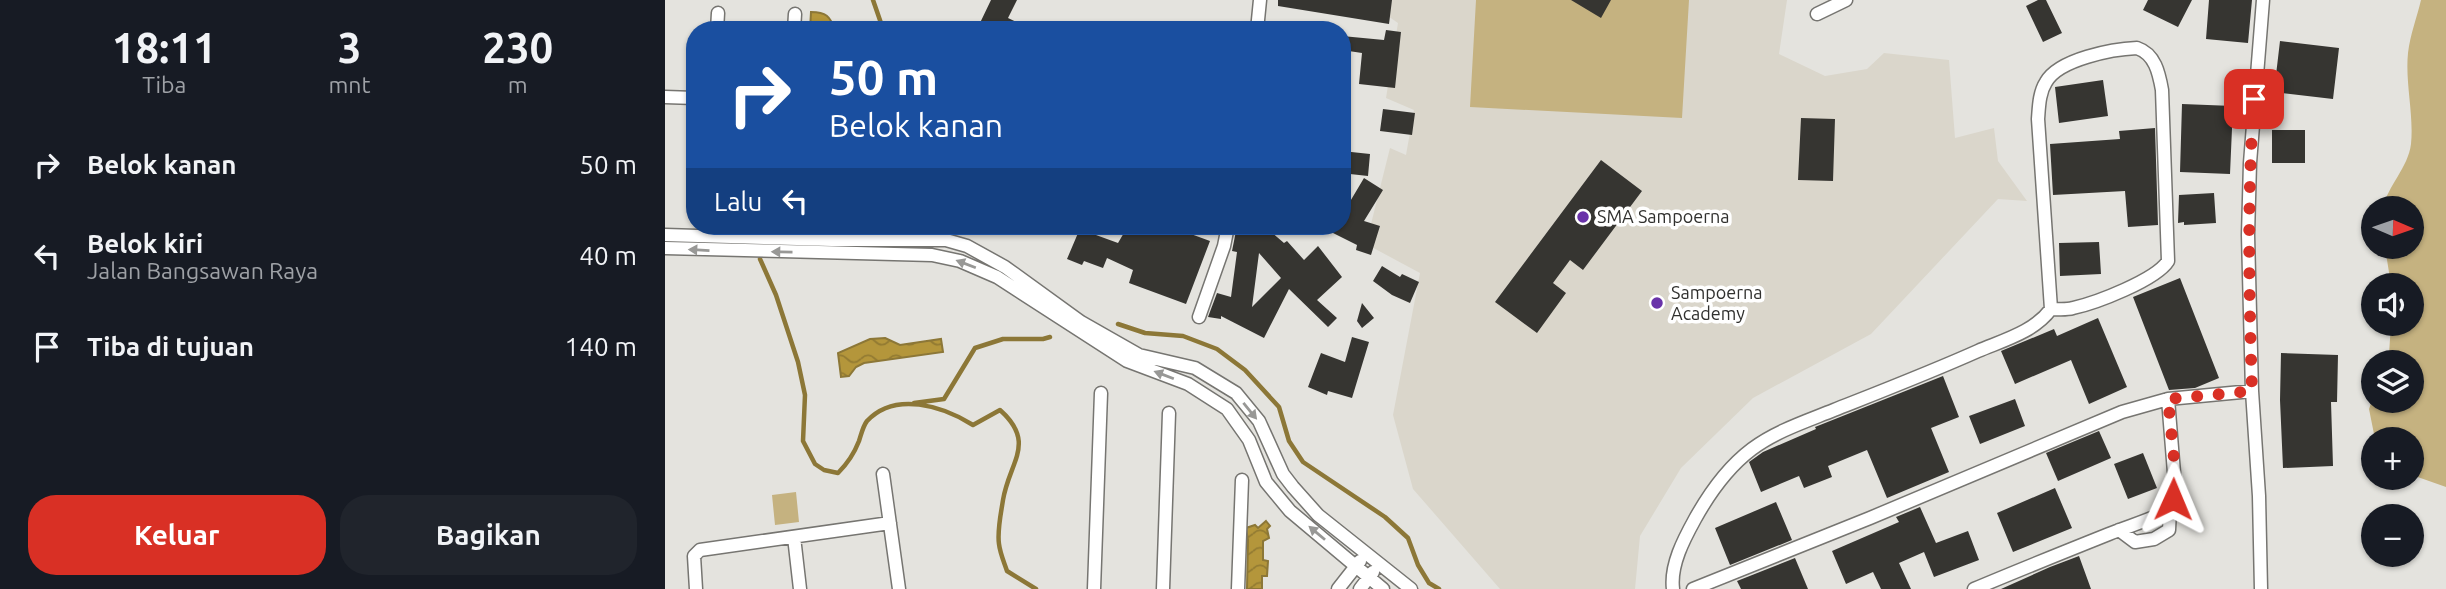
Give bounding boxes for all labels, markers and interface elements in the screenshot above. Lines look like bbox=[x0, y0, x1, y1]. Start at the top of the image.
text: 18:11 bbox=[112, 24, 217, 71]
text: 3 bbox=[338, 24, 361, 71]
text: 230 bbox=[482, 24, 553, 71]
icon: right bbox=[714, 49, 805, 140]
text: 50 m bbox=[829, 49, 938, 104]
pin bbox=[2224, 69, 2284, 129]
text: Tiba bbox=[142, 72, 186, 97]
text: mnt bbox=[328, 72, 371, 97]
text: m bbox=[508, 72, 528, 97]
icon: arrive bbox=[2235, 80, 2273, 118]
text: Belok kanan bbox=[829, 107, 1003, 143]
icon: right bbox=[28, 146, 66, 184]
text: Belok kanan bbox=[87, 150, 237, 179]
text: 50 m bbox=[579, 150, 637, 179]
icon: left bbox=[776, 182, 814, 220]
text: Lalu bbox=[714, 187, 762, 216]
north arrow bbox=[2361, 196, 2424, 259]
map controls bbox=[2361, 196, 2424, 567]
place label: SMA Sampoerna bbox=[1597, 206, 1729, 226]
marker: SMA Sampoerna bbox=[1575, 209, 1591, 225]
text: Belok kiri bbox=[87, 229, 203, 258]
icon: left bbox=[28, 237, 66, 275]
text: 40 m bbox=[579, 241, 637, 270]
one-way arrow bbox=[688, 244, 710, 255]
one-way arrow bbox=[770, 246, 792, 258]
text: Jalan Bangsawan Raya bbox=[87, 258, 318, 283]
one-way arrow bbox=[956, 259, 977, 270]
button: sound bbox=[2361, 273, 2424, 336]
place label: Sampoerna Academy bbox=[1671, 282, 1763, 323]
marker: Sampoerna Academy bbox=[1649, 295, 1665, 311]
icon: arrive bbox=[28, 328, 66, 366]
text: Tiba di tujuan bbox=[87, 332, 254, 361]
text: 140 m bbox=[565, 332, 637, 361]
button: layers bbox=[2361, 350, 2424, 413]
one-way arrow bbox=[1153, 370, 1174, 381]
one-way arrow bbox=[1243, 401, 1258, 419]
button: + bbox=[2361, 427, 2424, 490]
position arrow bbox=[2136, 462, 2210, 536]
button: Keluar bbox=[28, 495, 326, 575]
button: Bagikan bbox=[340, 495, 637, 575]
button: − bbox=[2361, 504, 2424, 567]
one-way arrow bbox=[1308, 525, 1326, 541]

